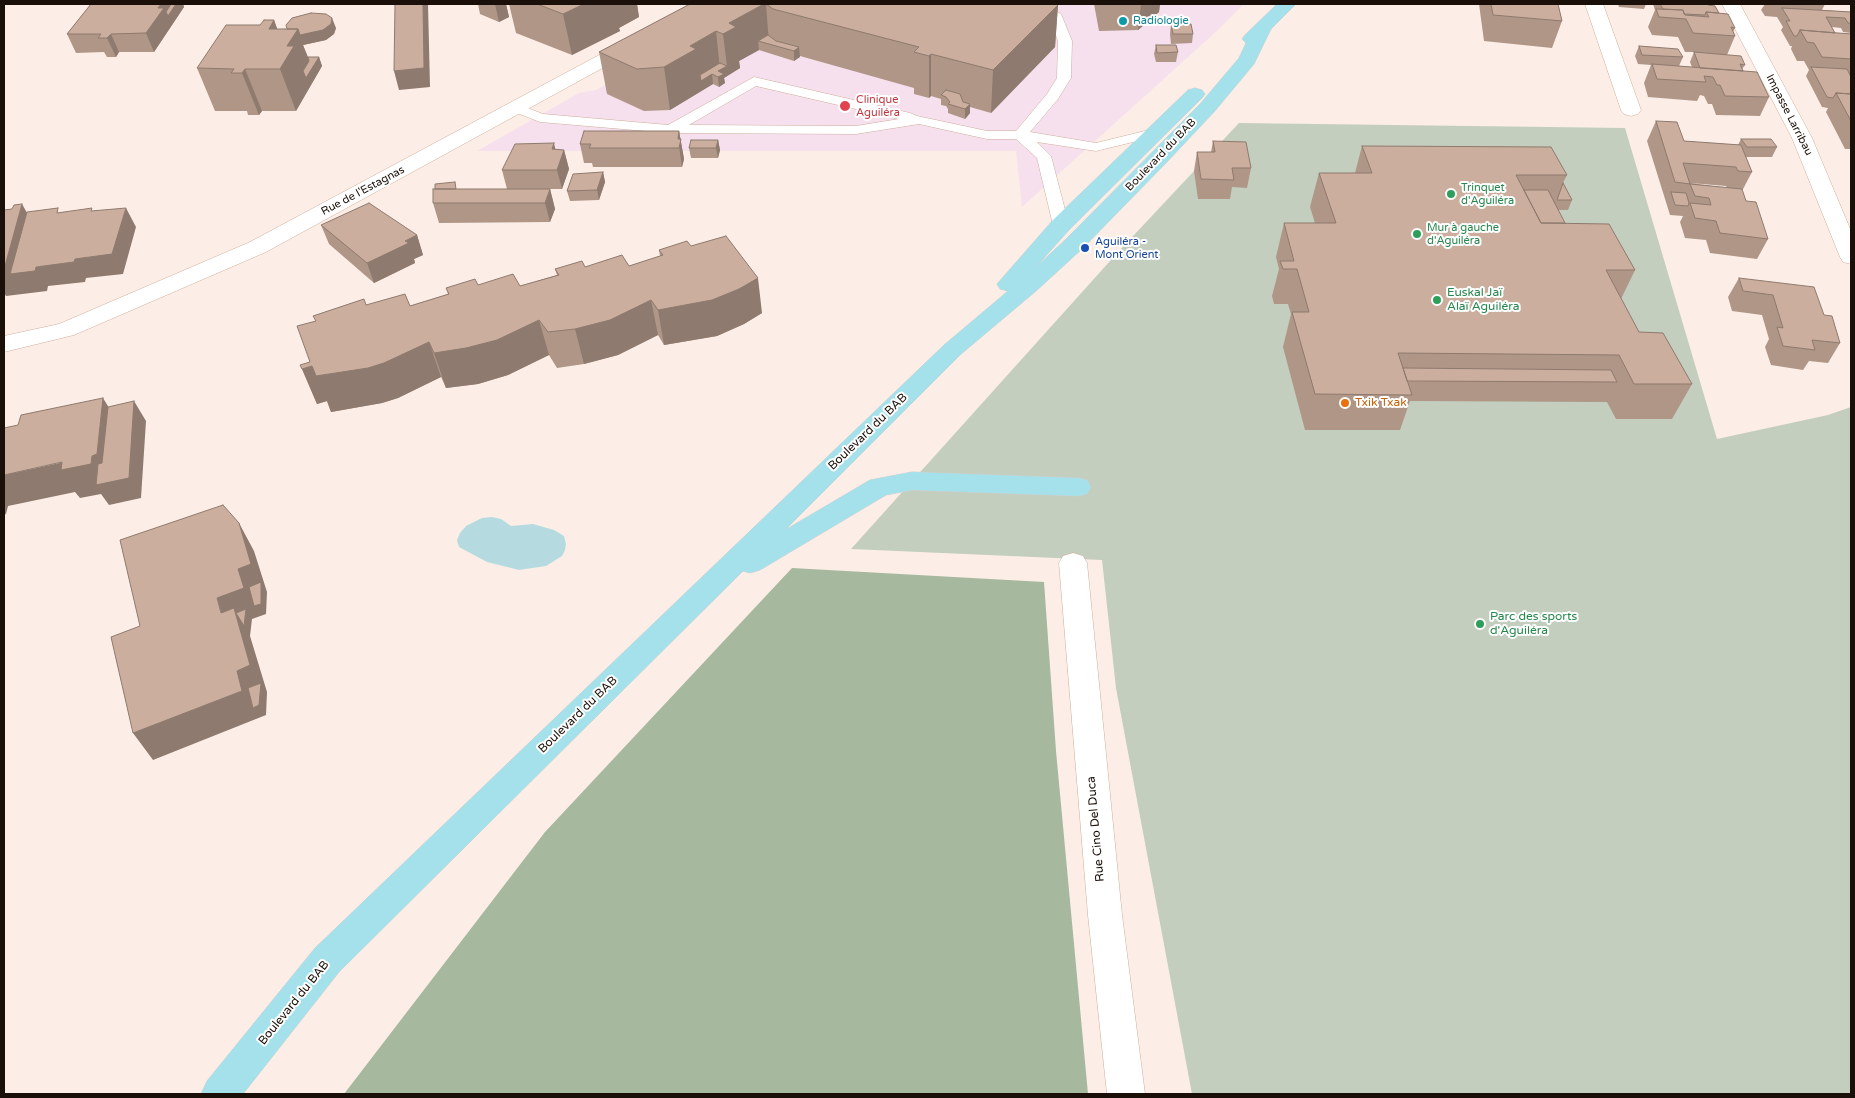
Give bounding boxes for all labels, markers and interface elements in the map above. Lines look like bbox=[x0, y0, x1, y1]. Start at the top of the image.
place label: Radiologie bbox=[1133, 14, 1189, 28]
marker: Radiologie bbox=[1117, 15, 1129, 27]
street label: Impasse Larribau bbox=[1763, 72, 1815, 158]
place label: Clinique Aguiléra bbox=[856, 93, 900, 119]
marker: Clinique Aguiléra bbox=[838, 99, 852, 113]
street label: Boulevard du BAB bbox=[1123, 116, 1199, 194]
street label: Rue de l'Estagnas bbox=[319, 163, 407, 219]
place label: Trinquet d'Aguiléra bbox=[1461, 181, 1514, 207]
marker: Trinquet d'Aguiléra bbox=[1445, 188, 1457, 200]
place label: Mur à gauche d'Aguiléra bbox=[1427, 221, 1499, 247]
marker: Mur à gauche d'Aguiléra bbox=[1411, 228, 1423, 240]
place label: Aguiléra - Mont Orient bbox=[1095, 235, 1159, 261]
marker: Aguiléra - Mont Orient bbox=[1079, 242, 1091, 254]
place label: Euskal Jaï Alaï Aguiléra bbox=[1447, 286, 1520, 314]
marker: Euskal Jaï Alaï Aguiléra bbox=[1431, 294, 1443, 306]
street label: Boulevard du BAB bbox=[825, 391, 911, 473]
place label: Txik Txak bbox=[1355, 396, 1407, 410]
marker: Txik Txak bbox=[1339, 397, 1351, 409]
place label: Parc des sports d'Aguiléra bbox=[1490, 610, 1577, 638]
marker: Parc des sports d'Aguiléra bbox=[1474, 618, 1486, 630]
street label: Boulevard du BAB bbox=[535, 674, 621, 756]
street label: Rue Cino Del Duca bbox=[1084, 776, 1108, 882]
street label: Boulevard du BAB bbox=[256, 958, 332, 1048]

